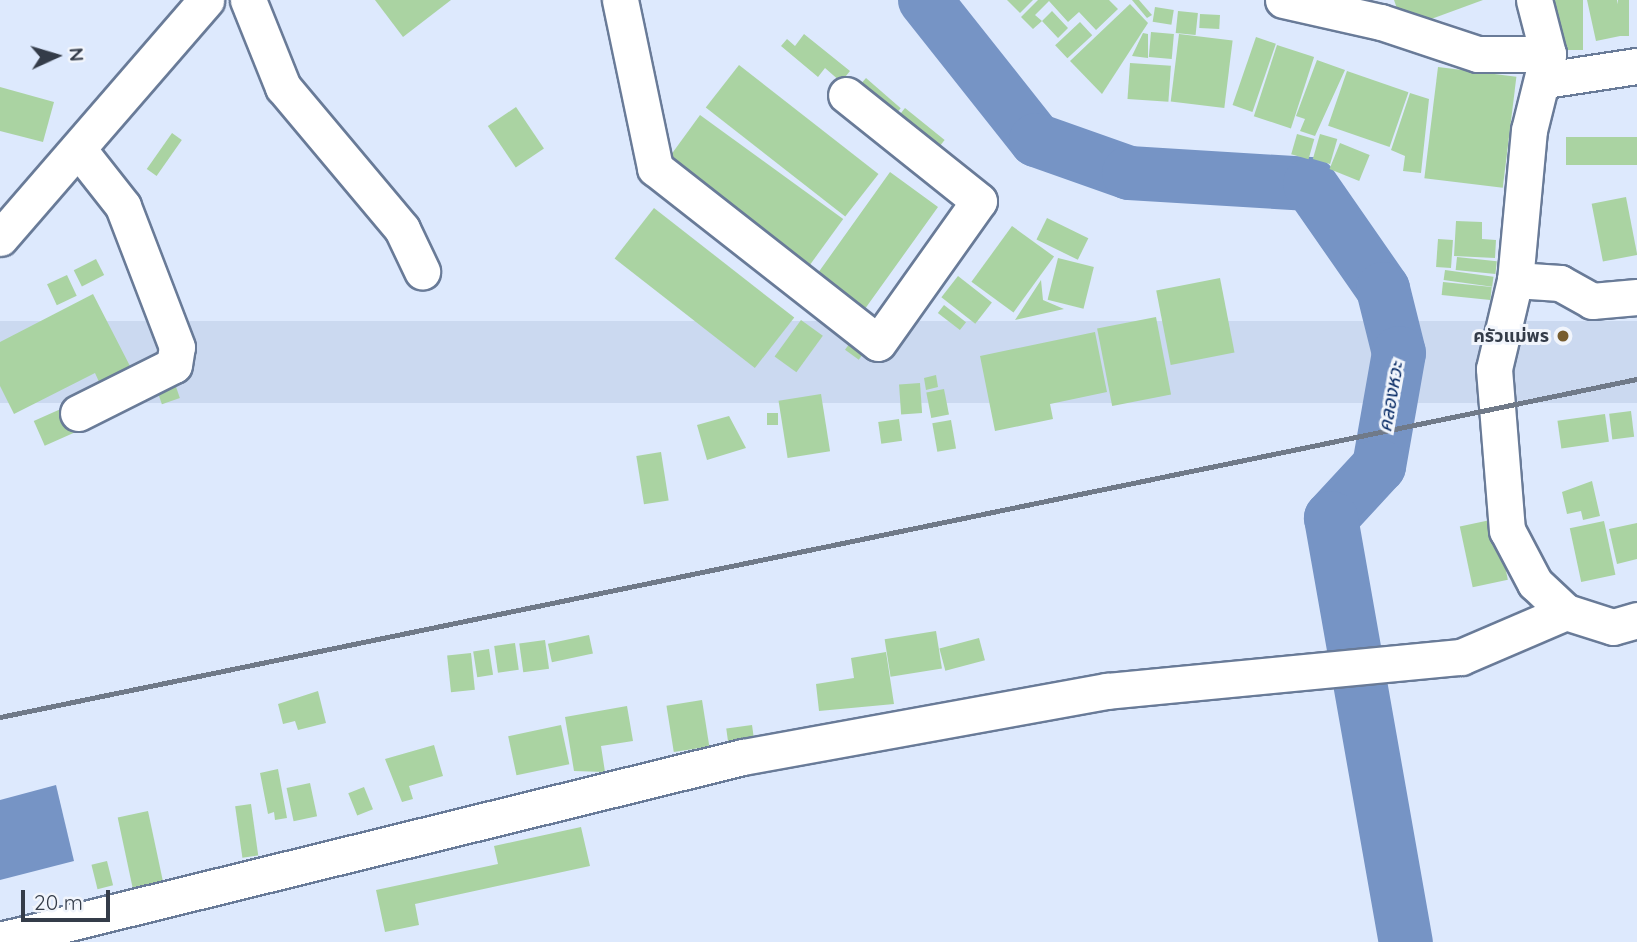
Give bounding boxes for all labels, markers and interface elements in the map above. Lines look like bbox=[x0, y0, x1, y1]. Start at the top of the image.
north arrow bbox=[21, 21, 91, 91]
text: N bbox=[64, 47, 89, 62]
place label: ครัวแม่พร bbox=[1473, 325, 1549, 347]
marker: ครัวแม่พร bbox=[1555, 328, 1571, 344]
water label: คลองหวะ bbox=[1374, 360, 1408, 434]
scale bar bbox=[24, 876, 114, 920]
text: 20 m bbox=[34, 889, 83, 915]

